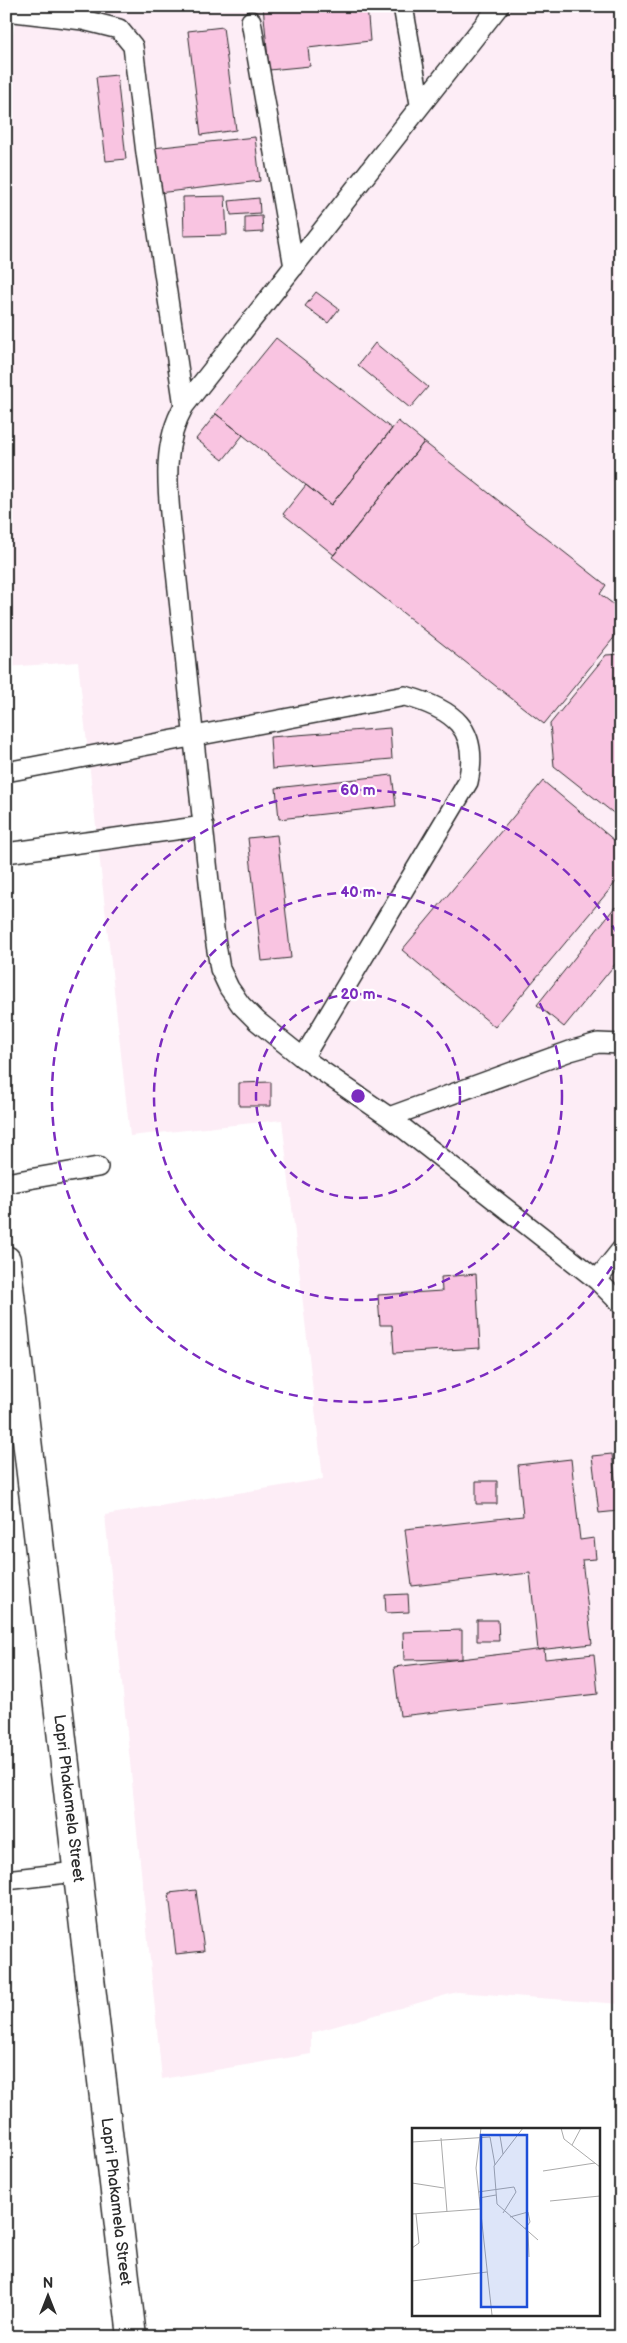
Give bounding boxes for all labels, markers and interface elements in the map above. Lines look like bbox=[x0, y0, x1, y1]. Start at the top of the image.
text: 60 m bbox=[340, 781, 376, 800]
text: 40 m bbox=[340, 883, 376, 902]
text: 20 m bbox=[341, 985, 376, 1004]
centre of rings bbox=[349, 1087, 367, 1105]
street label: Lapri Phakamela Street bbox=[50, 1713, 88, 1883]
street label: Lapri Phakamela Street bbox=[97, 2117, 135, 2287]
inset map bbox=[412, 2128, 600, 2316]
north arrow bbox=[22, 2270, 72, 2320]
text: N bbox=[43, 2275, 53, 2292]

